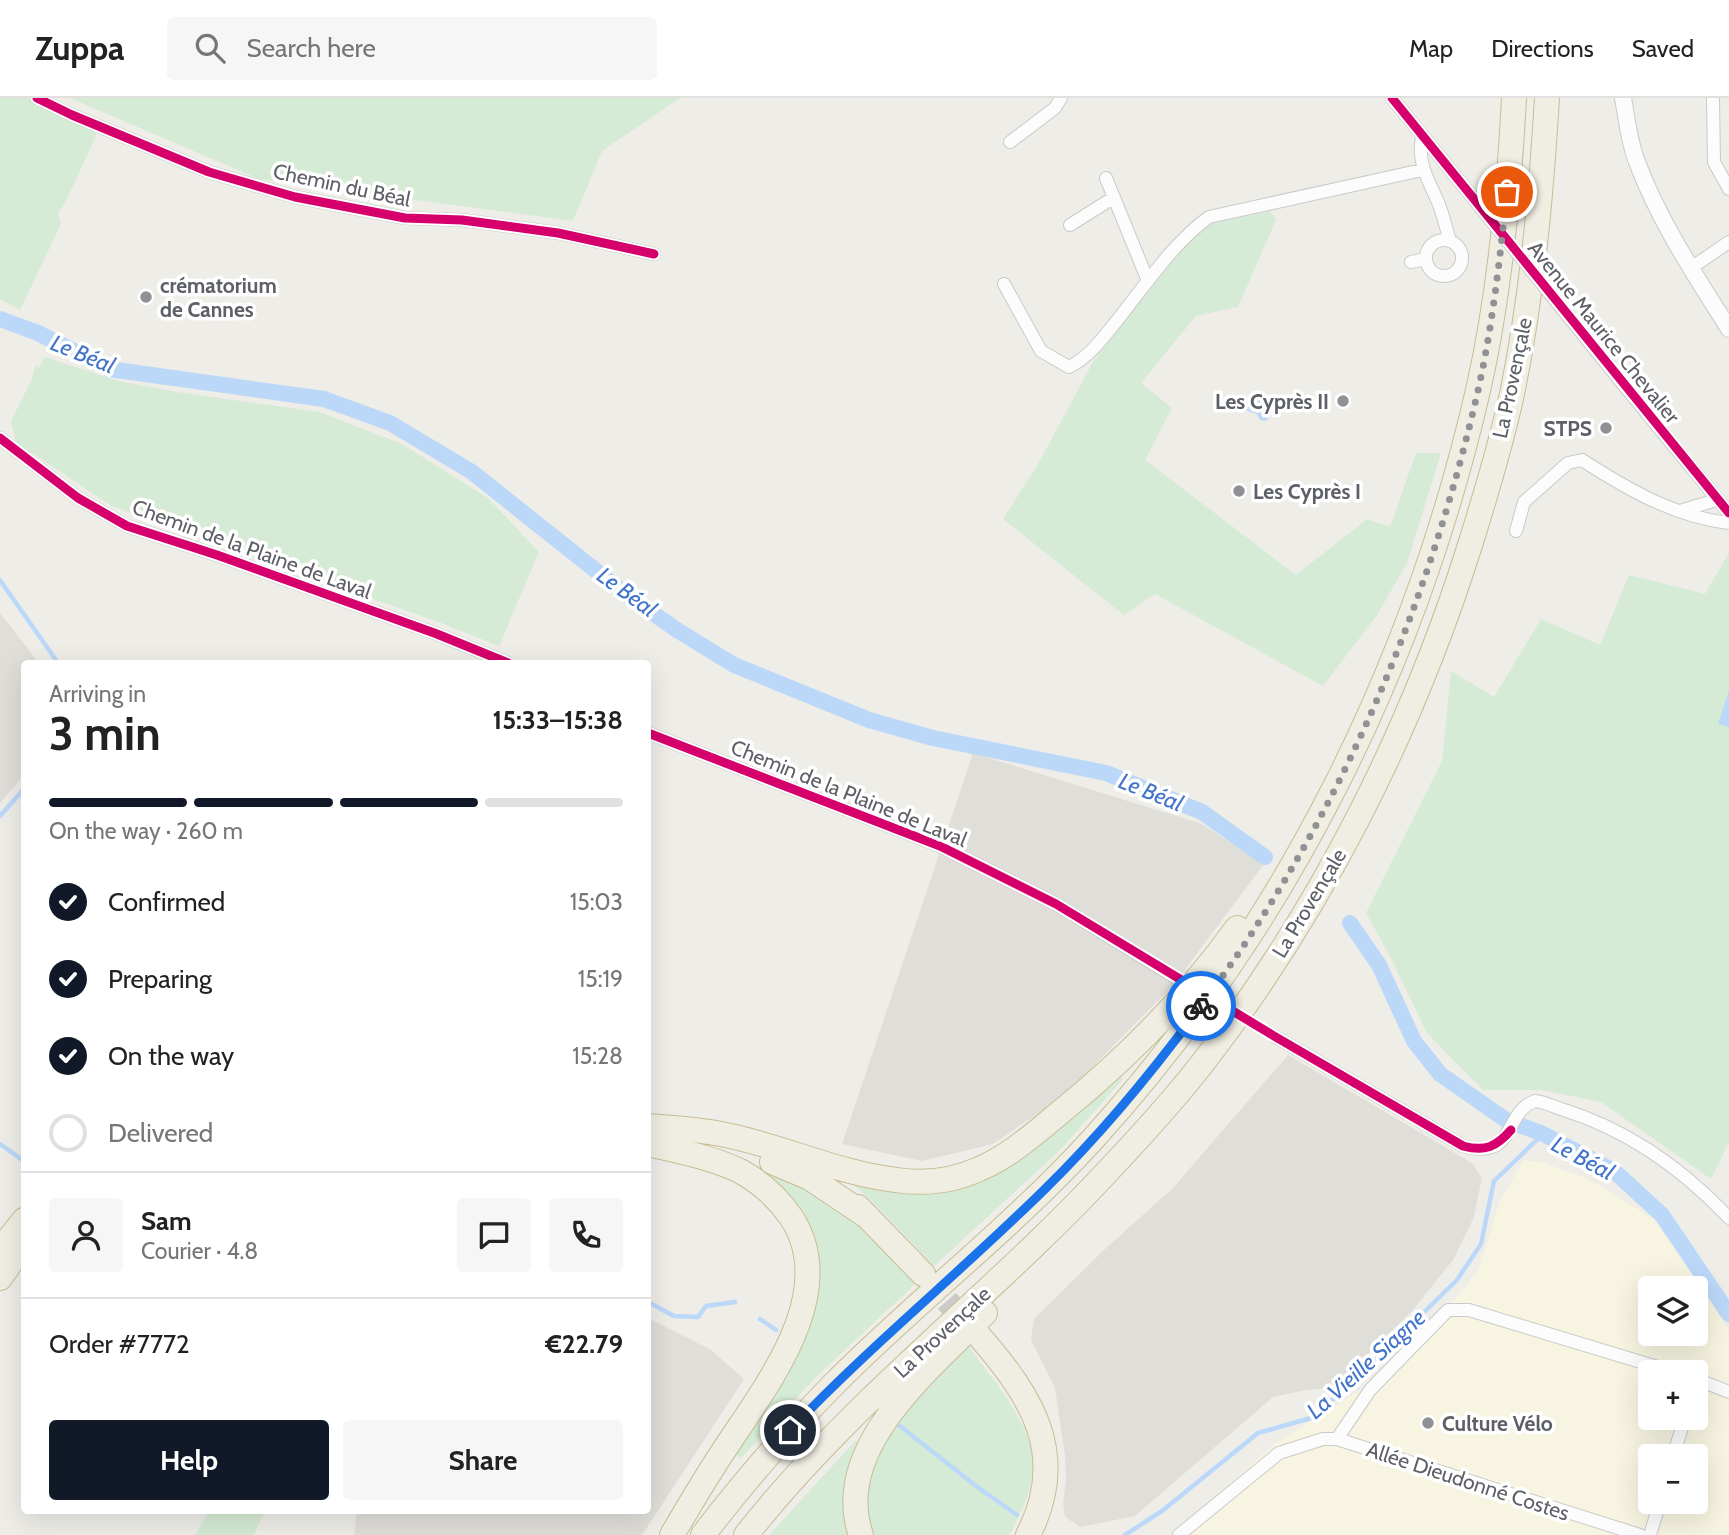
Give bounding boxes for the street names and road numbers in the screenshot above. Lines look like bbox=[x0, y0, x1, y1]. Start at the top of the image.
street label: Chemin du Béal bbox=[271, 158, 413, 212]
street label: Avenue Maurice Chevalier bbox=[1523, 236, 1685, 428]
street label: La Provençale bbox=[1487, 315, 1537, 441]
street label: Chemin de la Plaine de Laval bbox=[129, 494, 375, 604]
street label: Chemin de la Plaine de Laval bbox=[727, 734, 971, 852]
street label: La Provençale bbox=[1267, 844, 1351, 962]
street label: La Provençale bbox=[889, 1281, 996, 1383]
street label: Allée Dieudonné Costes bbox=[1363, 1436, 1573, 1526]

